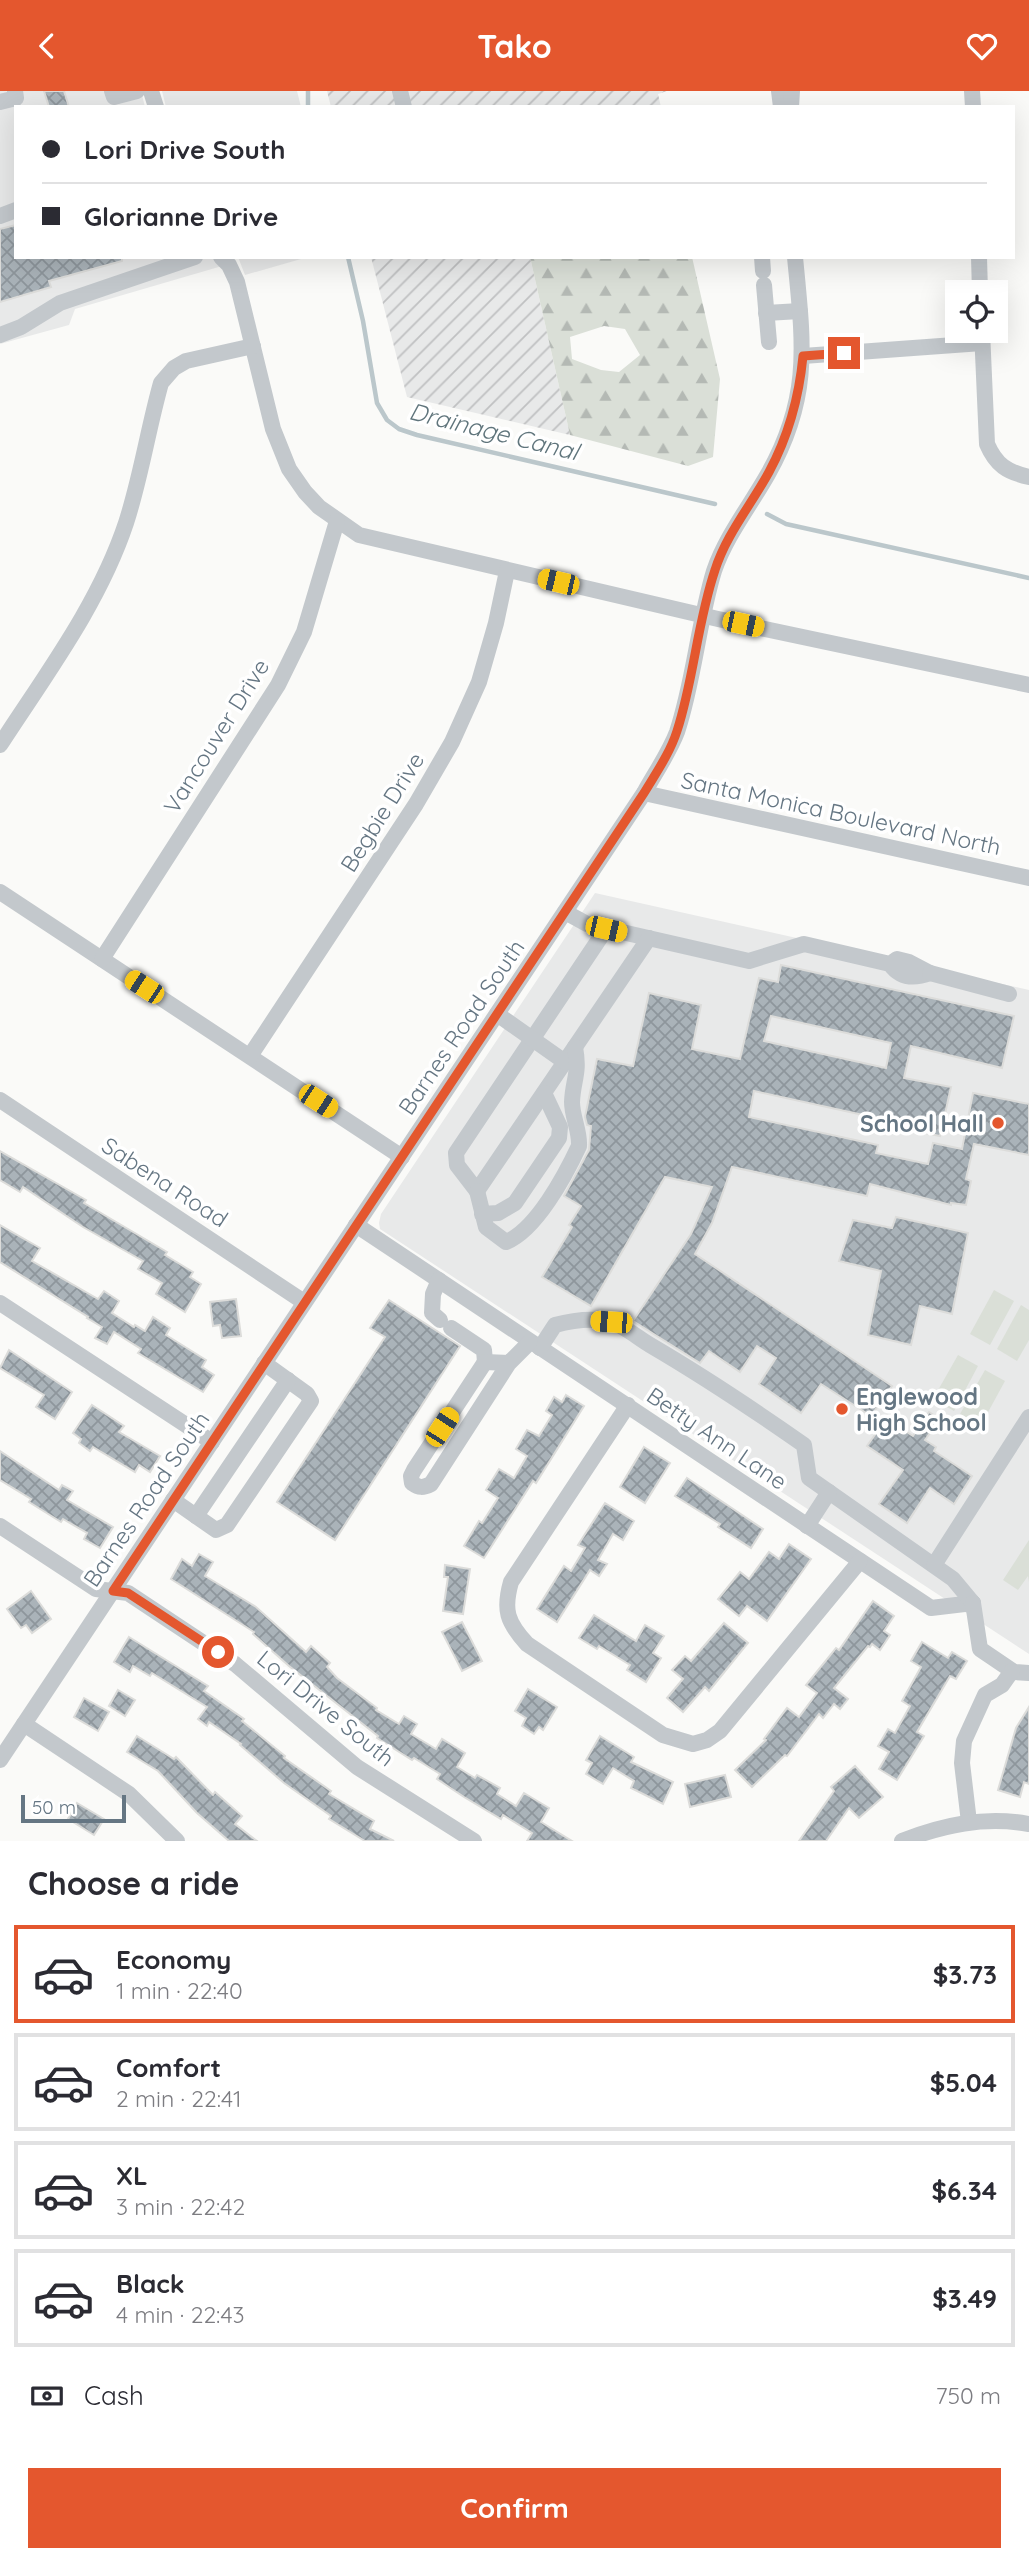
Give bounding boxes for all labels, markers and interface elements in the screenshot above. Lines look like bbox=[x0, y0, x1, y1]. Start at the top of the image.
text: Tako bbox=[477, 26, 552, 66]
icon: back bbox=[28, 27, 66, 65]
icon: heart bbox=[963, 27, 1001, 65]
text: Lori Drive South bbox=[84, 133, 286, 166]
text: Glorianne Drive bbox=[84, 200, 278, 233]
map controls bbox=[945, 280, 1008, 343]
button: locate bbox=[945, 280, 1008, 343]
route end bbox=[828, 337, 860, 369]
water label: Drainage Canal bbox=[406, 396, 584, 467]
car bbox=[536, 567, 581, 597]
car bbox=[721, 609, 766, 639]
street label: Vancouver Drive bbox=[157, 653, 275, 819]
street label: Begbie Drive bbox=[334, 747, 430, 877]
street label: Santa Monica Boulevard North bbox=[678, 765, 1004, 861]
car bbox=[584, 914, 629, 944]
street label: Barnes Road South bbox=[392, 934, 530, 1120]
car bbox=[121, 967, 168, 1007]
car bbox=[295, 1081, 342, 1121]
place label: School Hall bbox=[860, 1109, 984, 1138]
marker: School Hall bbox=[990, 1115, 1006, 1131]
street label: Sabena Road bbox=[97, 1131, 233, 1233]
car bbox=[590, 1310, 633, 1334]
street label: Betty Ann Lane bbox=[641, 1380, 793, 1496]
place label: Englewood High School bbox=[856, 1382, 987, 1437]
marker: Englewood High School bbox=[834, 1401, 850, 1417]
car bbox=[422, 1404, 463, 1450]
street label: Barnes Road South bbox=[77, 1406, 215, 1592]
route start bbox=[202, 1636, 234, 1668]
street label: Lori Drive South bbox=[251, 1644, 401, 1772]
scale bar bbox=[21, 1792, 126, 1824]
text: 50 m bbox=[32, 1795, 76, 1819]
text: Choose a ride bbox=[28, 1863, 240, 1903]
icon: car bbox=[32, 1943, 95, 2006]
text: Economy bbox=[116, 1943, 231, 1976]
text: $3.73 bbox=[933, 1958, 997, 1991]
text: 1 min · 22:40 bbox=[116, 1976, 243, 2005]
icon: car bbox=[32, 2051, 95, 2114]
text: Comfort bbox=[116, 2051, 221, 2084]
text: $5.04 bbox=[930, 2066, 997, 2099]
text: 2 min · 22:41 bbox=[116, 2084, 242, 2113]
icon: car bbox=[32, 2159, 95, 2222]
text: XL bbox=[116, 2159, 148, 2192]
text: $6.34 bbox=[931, 2174, 997, 2207]
text: 3 min · 22:42 bbox=[116, 2192, 245, 2221]
icon: car bbox=[32, 2267, 95, 2330]
text: Black bbox=[116, 2267, 185, 2300]
text: $3.49 bbox=[932, 2282, 997, 2315]
text: 4 min · 22:43 bbox=[116, 2300, 245, 2329]
icon: cash bbox=[28, 2377, 66, 2415]
text: Cash bbox=[84, 2379, 144, 2412]
text: 750 m bbox=[936, 2381, 1001, 2410]
button: Confirm bbox=[28, 2468, 1001, 2548]

